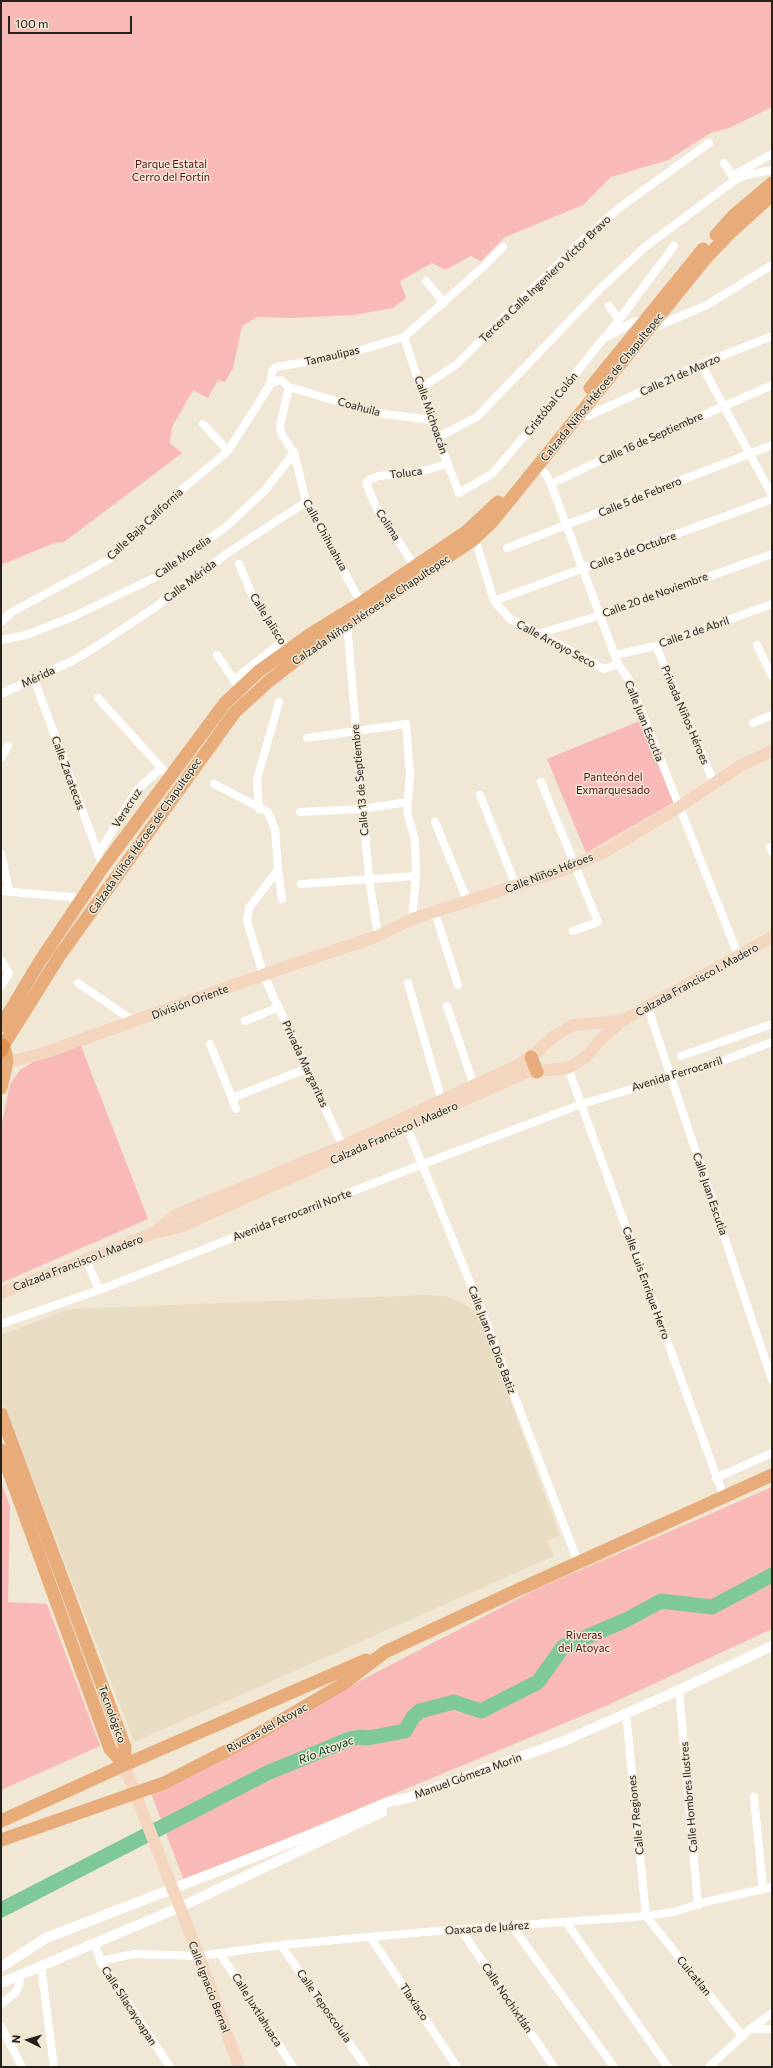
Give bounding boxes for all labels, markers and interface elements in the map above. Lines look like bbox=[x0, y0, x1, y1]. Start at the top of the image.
scale bar bbox=[10, 8, 134, 34]
text: 100 m bbox=[15, 16, 49, 30]
park label: Parque Estatal Cerro del Fortín bbox=[132, 157, 210, 183]
street label: Tercera Calle Ingeniero Víctor Bravo bbox=[477, 213, 613, 345]
street label: Calzada Niños Héroes de Chapultepec bbox=[538, 310, 666, 464]
street label: Tamaulipas bbox=[303, 343, 361, 369]
street label: Calle 21 de Marzo bbox=[638, 351, 722, 399]
street label: Cristóbal Colón bbox=[521, 370, 581, 438]
street label: Calle Michoacán bbox=[411, 374, 451, 456]
street label: Coahuila bbox=[336, 395, 382, 419]
street label: Calle 16 de Septiembre bbox=[597, 409, 705, 467]
street label: Toluca bbox=[389, 464, 423, 482]
street label: Calle 5 de Febrero bbox=[596, 474, 684, 520]
street label: Calle Baja California bbox=[104, 485, 186, 563]
street label: Calle Chihuahua bbox=[300, 497, 350, 573]
street label: Colima bbox=[373, 507, 403, 543]
street label: Calle 3 de Octubre bbox=[588, 529, 678, 573]
street label: Calle Morelia bbox=[152, 533, 214, 581]
street label: Calzada Niños Héroes de Chapultepec bbox=[290, 552, 452, 668]
street label: Calle Mérida bbox=[161, 557, 219, 605]
street label: Calle 20 de Noviembre bbox=[600, 570, 710, 620]
street label: Calle Jalisco bbox=[247, 591, 289, 647]
street label: Calle 2 de Abril bbox=[657, 614, 731, 650]
street label: Calle Arroyo Seco bbox=[514, 618, 598, 670]
street label: Mérida bbox=[19, 663, 57, 691]
street label: Privada Niños Héroes bbox=[658, 664, 712, 766]
street label: Calle Juan Escutia bbox=[622, 678, 666, 764]
street label: Calle 13 de Septiembre bbox=[349, 724, 371, 836]
street label: Calle Zacatecas bbox=[49, 734, 87, 812]
street label: Calzada Niños Héroes de Chapultepec bbox=[86, 755, 204, 917]
park label: Panteón del Exmarquesado bbox=[576, 770, 650, 796]
street label: Veracruz bbox=[109, 786, 145, 830]
street label: Calle Niños Héroes bbox=[503, 850, 595, 896]
street label: Calzada Francisco I. Madero bbox=[633, 941, 761, 1019]
street label: División Oriente bbox=[150, 982, 230, 1022]
street label: Privada Margaritas bbox=[279, 1018, 331, 1110]
street label: Avenida Ferrocarril bbox=[630, 1054, 724, 1094]
street label: Calzada Francisco I. Madero bbox=[328, 1099, 460, 1167]
street label: Calle Juan Escutia bbox=[690, 1151, 730, 1237]
street label: Avenida Ferrocarril Norte bbox=[231, 1186, 353, 1244]
street label: Calle Luis Enrique Herro bbox=[619, 1225, 673, 1341]
street label: Calzada Francisco I. Madero bbox=[11, 1232, 145, 1294]
street label: Calle Juan de Dios Batiz bbox=[465, 1284, 519, 1396]
park label: Riveras del Atoyac bbox=[558, 1628, 610, 1654]
street label: Tecnológico bbox=[95, 1683, 129, 1745]
street label: Riveras del Atoyac bbox=[224, 1700, 310, 1756]
water label: Río Atoyac bbox=[296, 1733, 356, 1767]
street label: Calle Hombres Ilustres bbox=[678, 1741, 700, 1853]
street label: Manuel Gómeza Morin bbox=[413, 1750, 523, 1802]
street label: Calle 7 Regiones bbox=[625, 1775, 647, 1855]
street label: Oaxaca de Juárez bbox=[444, 1918, 530, 1938]
street label: Calle Ignacio Bernal bbox=[185, 1939, 233, 2035]
street label: Cuicatlan bbox=[674, 1954, 714, 1998]
street label: Calle Nochixtlán bbox=[479, 1961, 535, 2035]
street label: Calle Silacayoapan bbox=[98, 1964, 160, 2048]
street label: Calle Teposcolula bbox=[294, 1967, 354, 2045]
street label: Calle Juxtlahuaca bbox=[229, 1971, 285, 2049]
street label: Tlaxiaco bbox=[397, 1981, 431, 2023]
north arrow bbox=[8, 2020, 48, 2060]
text: N bbox=[9, 2034, 22, 2044]

